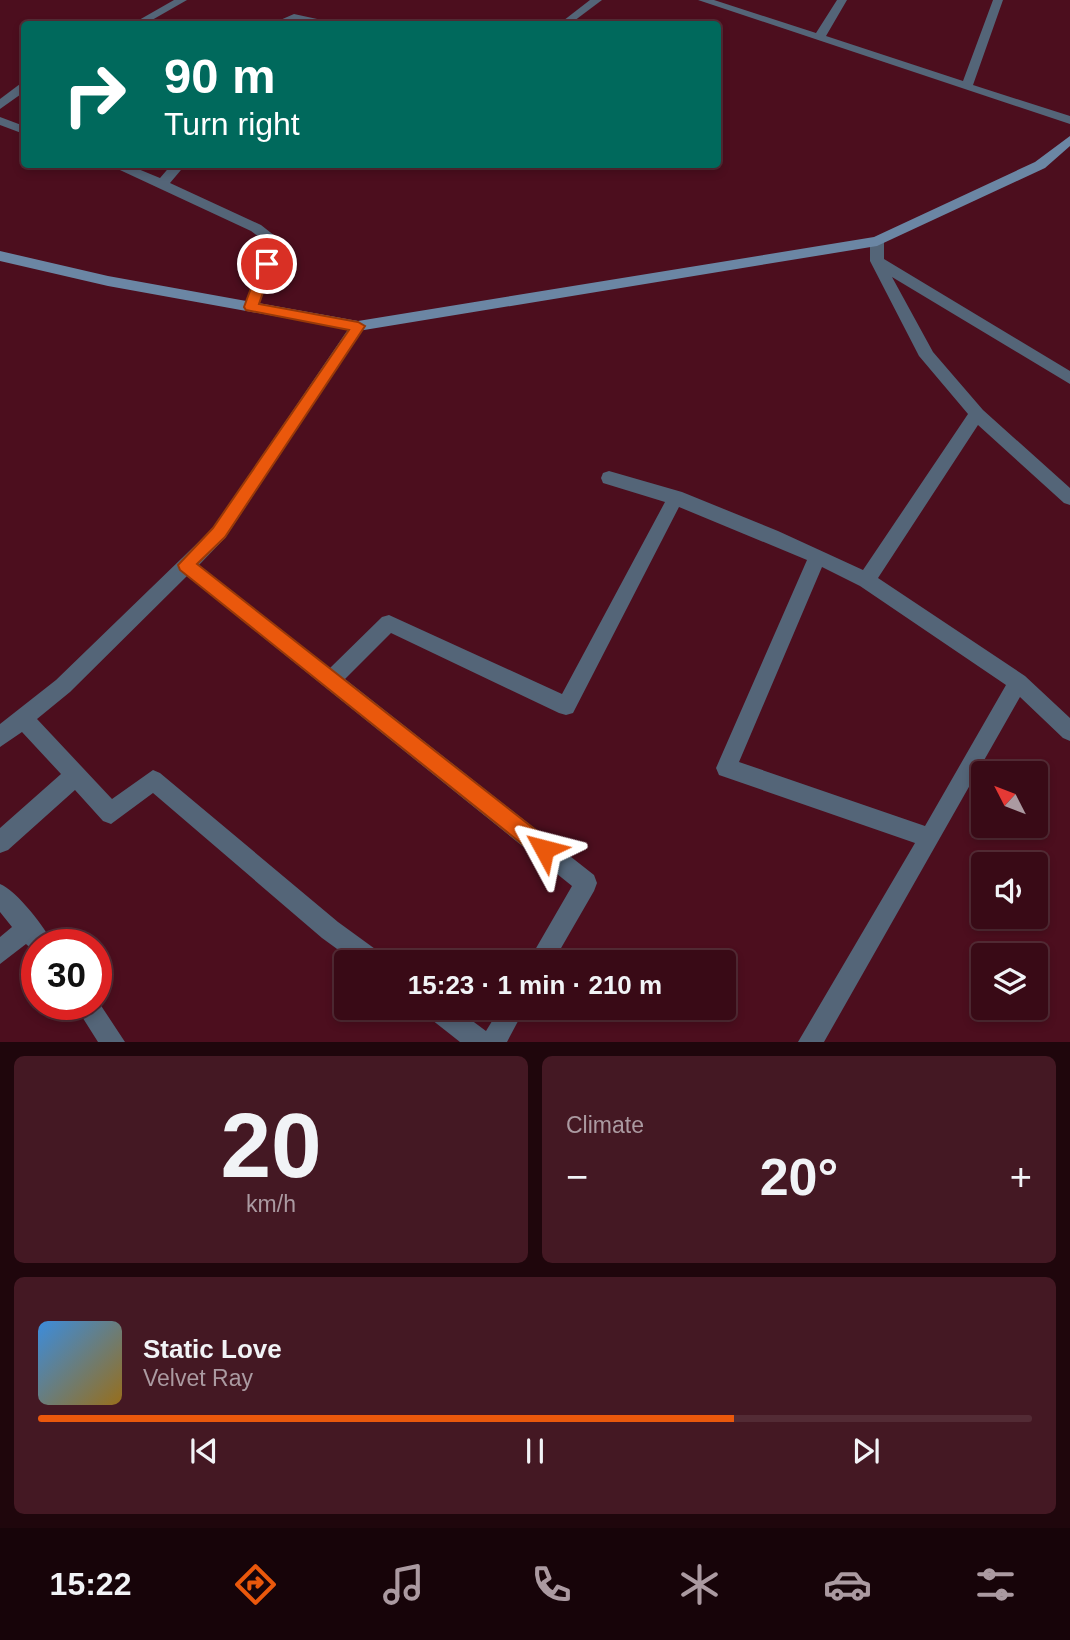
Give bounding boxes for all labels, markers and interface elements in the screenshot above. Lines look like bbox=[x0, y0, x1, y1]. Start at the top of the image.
icon: right bbox=[49, 49, 140, 140]
text: 90 m bbox=[164, 49, 276, 103]
text: Turn right bbox=[164, 106, 300, 142]
pin bbox=[237, 234, 297, 294]
icon: arrive bbox=[248, 245, 286, 283]
north arrow bbox=[971, 761, 1048, 838]
map controls bbox=[971, 761, 1048, 1020]
position arrow bbox=[507, 812, 581, 886]
button: sound bbox=[971, 852, 1048, 929]
speed limit sign: 30 bbox=[21, 929, 112, 1020]
button: layers bbox=[971, 943, 1048, 1020]
text: 15:23 · 1 min · 210 m bbox=[408, 970, 662, 1000]
text: 20 bbox=[220, 1095, 322, 1196]
text: Climate bbox=[566, 1112, 644, 1138]
text: 20° bbox=[760, 1148, 838, 1206]
text: − bbox=[566, 1156, 588, 1198]
text: + bbox=[1010, 1156, 1032, 1198]
text: km/h bbox=[246, 1191, 296, 1217]
text: Static Love bbox=[143, 1334, 282, 1364]
text: Velvet Ray bbox=[143, 1365, 253, 1391]
icon: previous bbox=[185, 1432, 223, 1470]
icon: pause bbox=[516, 1432, 554, 1470]
icon: next bbox=[847, 1432, 885, 1470]
icon: directions bbox=[231, 1560, 280, 1609]
icon: music bbox=[379, 1560, 428, 1609]
icon: phone bbox=[527, 1560, 576, 1609]
icon: climate bbox=[675, 1560, 724, 1609]
icon: car bbox=[823, 1560, 872, 1609]
icon: filters bbox=[971, 1560, 1020, 1609]
text: 15:22 bbox=[50, 1566, 131, 1602]

